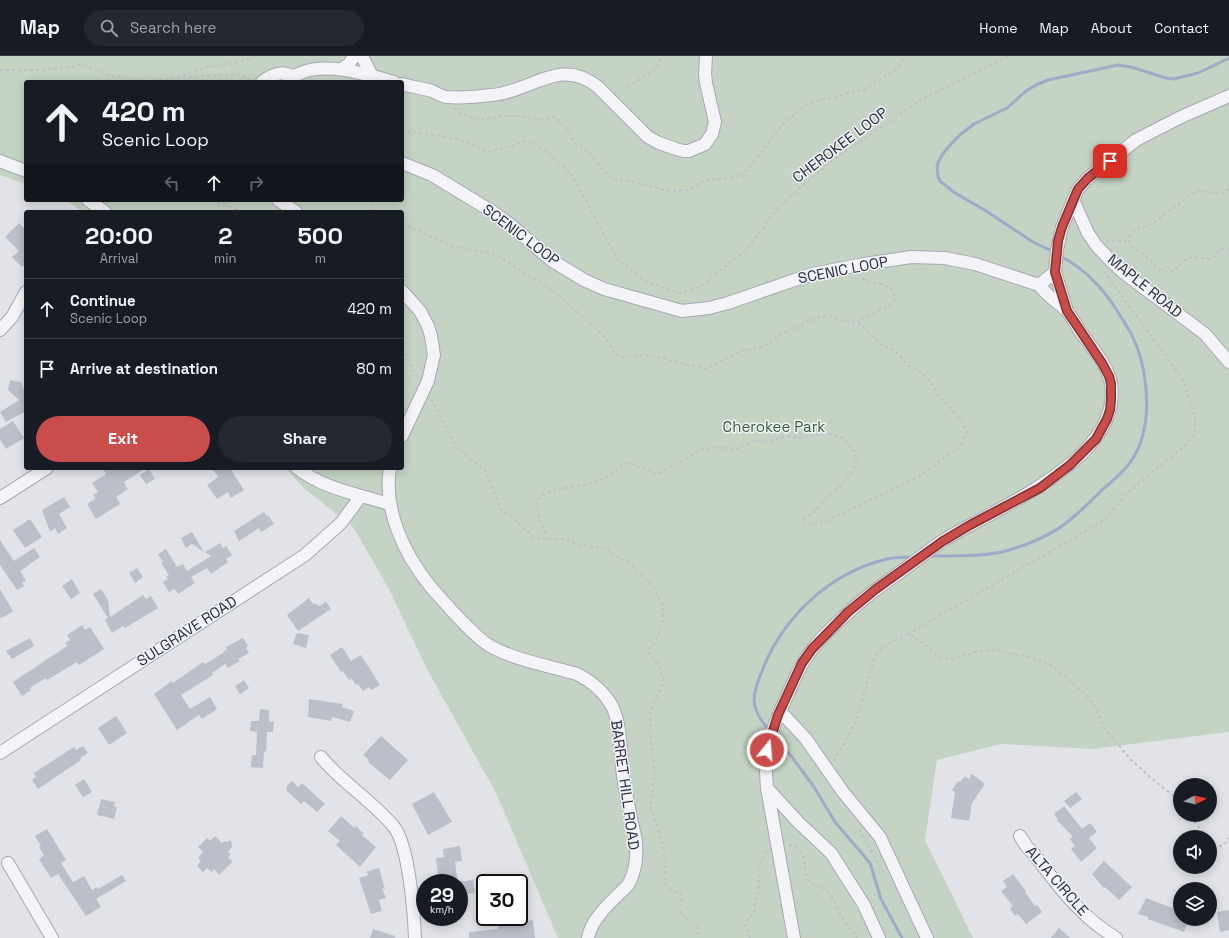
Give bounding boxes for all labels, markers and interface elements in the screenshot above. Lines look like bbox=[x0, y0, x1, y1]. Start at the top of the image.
search box bbox=[84, 10, 364, 46]
text: Map bbox=[20, 15, 60, 40]
icon: search bbox=[98, 17, 120, 39]
text: Search here bbox=[130, 18, 216, 37]
text: Home bbox=[979, 19, 1017, 37]
text: Map bbox=[1039, 19, 1069, 37]
text: About bbox=[1091, 19, 1132, 37]
text: Contact bbox=[1154, 19, 1209, 37]
text: 420 m bbox=[102, 93, 186, 129]
icon: ahead bbox=[36, 96, 88, 148]
street label: CHEROKEE LOOP bbox=[788, 103, 891, 187]
text: Scenic Loop bbox=[102, 128, 209, 151]
pin bbox=[1093, 144, 1127, 178]
icon: arrive bbox=[1099, 150, 1121, 172]
icon: left bbox=[161, 172, 183, 194]
icon: ahead bbox=[203, 172, 225, 194]
icon: right bbox=[245, 172, 267, 194]
street label: SCENIC LOOP bbox=[479, 200, 563, 270]
text: 20:00 bbox=[85, 220, 153, 251]
text: 2 bbox=[218, 220, 232, 251]
text: 500 bbox=[297, 220, 343, 251]
text: Arrival bbox=[100, 250, 138, 267]
text: min bbox=[214, 250, 236, 267]
text: m bbox=[315, 250, 326, 267]
street label: MAPLE ROAD bbox=[1104, 250, 1187, 322]
street label: SCENIC LOOP bbox=[796, 251, 890, 288]
text: Continue bbox=[70, 291, 136, 310]
icon: ahead bbox=[36, 298, 58, 320]
text: 420 m bbox=[347, 299, 392, 318]
text: Scenic Loop bbox=[70, 310, 147, 327]
icon: arrive bbox=[36, 358, 58, 380]
text: Arrive at destination bbox=[70, 359, 218, 378]
text: 80 m bbox=[356, 359, 392, 378]
button: Exit bbox=[36, 416, 210, 462]
button: Share bbox=[218, 416, 392, 462]
park label: Cherokee Park bbox=[723, 417, 825, 436]
street label: SULGRAVE ROAD bbox=[133, 591, 240, 670]
street label: BARRET HILL ROAD bbox=[607, 719, 644, 851]
position arrow bbox=[746, 729, 788, 771]
north arrow bbox=[1173, 778, 1217, 822]
map controls bbox=[1173, 778, 1217, 926]
button: sound bbox=[1173, 830, 1217, 874]
street label: ALTA CIRCLE bbox=[1022, 842, 1093, 919]
speed limit sign: 30 bbox=[476, 874, 528, 926]
text: 29 bbox=[430, 882, 454, 908]
button: layers bbox=[1173, 882, 1217, 926]
text: km/h bbox=[430, 903, 454, 916]

